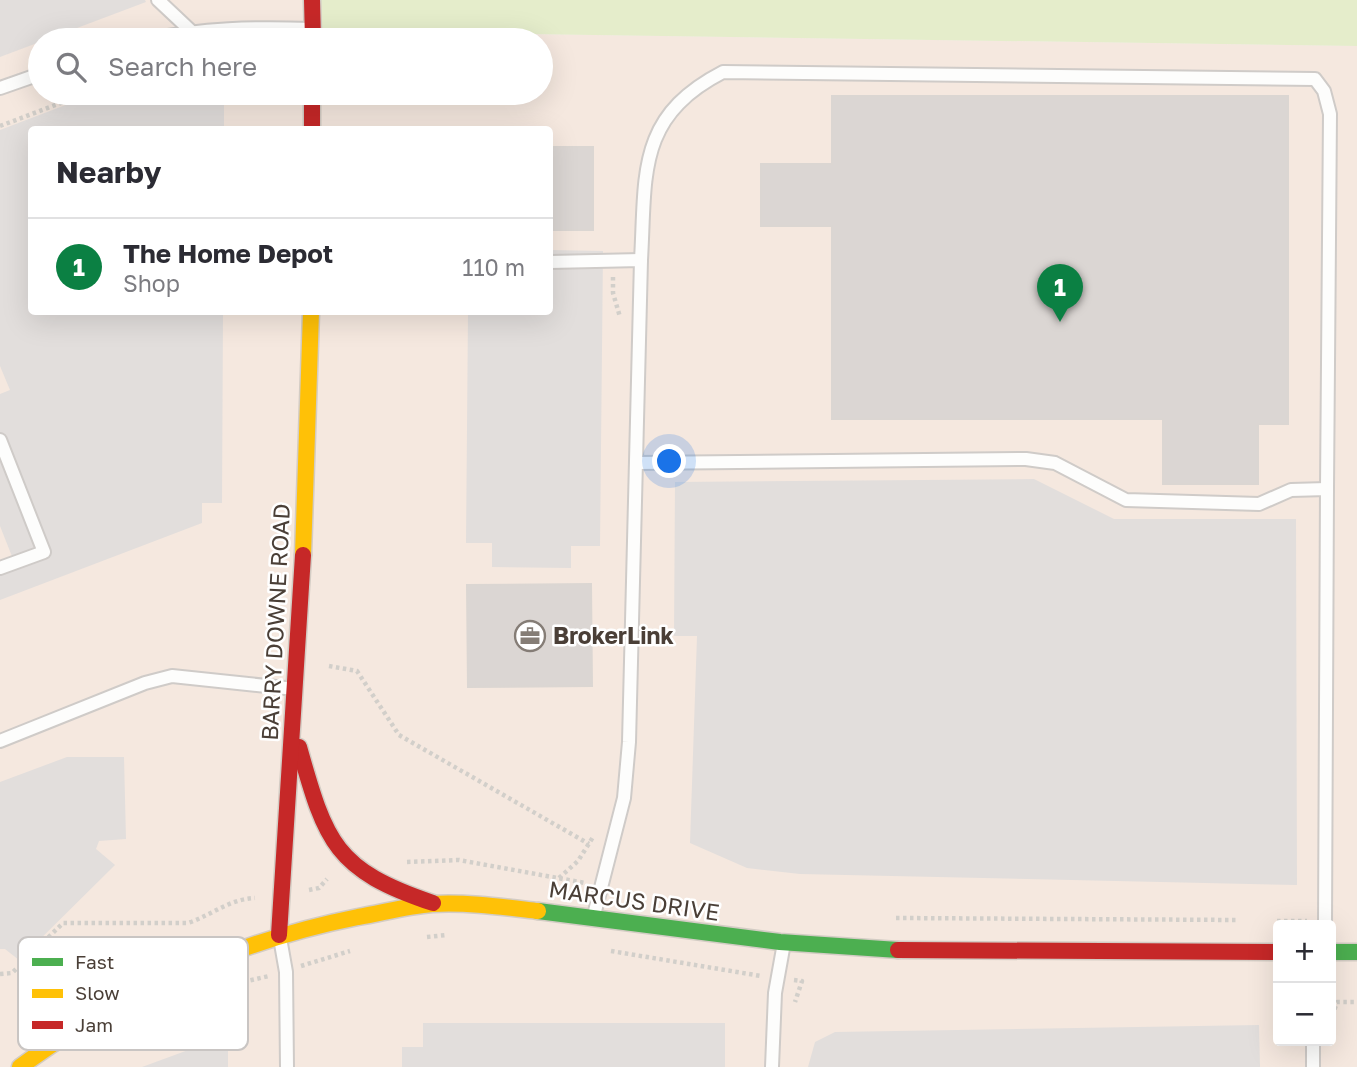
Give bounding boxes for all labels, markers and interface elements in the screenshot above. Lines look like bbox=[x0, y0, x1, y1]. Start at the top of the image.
search box bbox=[28, 28, 553, 105]
icon: search bbox=[52, 48, 90, 86]
text: Search here bbox=[108, 51, 257, 82]
text: Nearby bbox=[56, 154, 161, 190]
text: The Home Depot bbox=[123, 238, 333, 269]
text: 1 bbox=[73, 253, 85, 281]
text: 110 m bbox=[462, 253, 525, 281]
pin: 1 bbox=[1037, 264, 1083, 322]
text: Shop bbox=[123, 269, 180, 297]
your location bbox=[652, 444, 686, 478]
street label: BARRY DOWNE ROAD bbox=[255, 503, 295, 741]
office icon: BrokerLink bbox=[513, 619, 547, 653]
place label: BrokerLink bbox=[553, 621, 674, 649]
street label: MARCUS DRIVE bbox=[547, 874, 721, 926]
map controls bbox=[1273, 920, 1336, 1046]
button: + bbox=[1273, 920, 1336, 983]
legend bbox=[18, 937, 248, 1050]
text: Fast bbox=[75, 950, 114, 973]
text: Slow bbox=[75, 981, 120, 1004]
button: − bbox=[1273, 983, 1336, 1046]
text: Jam bbox=[75, 1013, 113, 1036]

